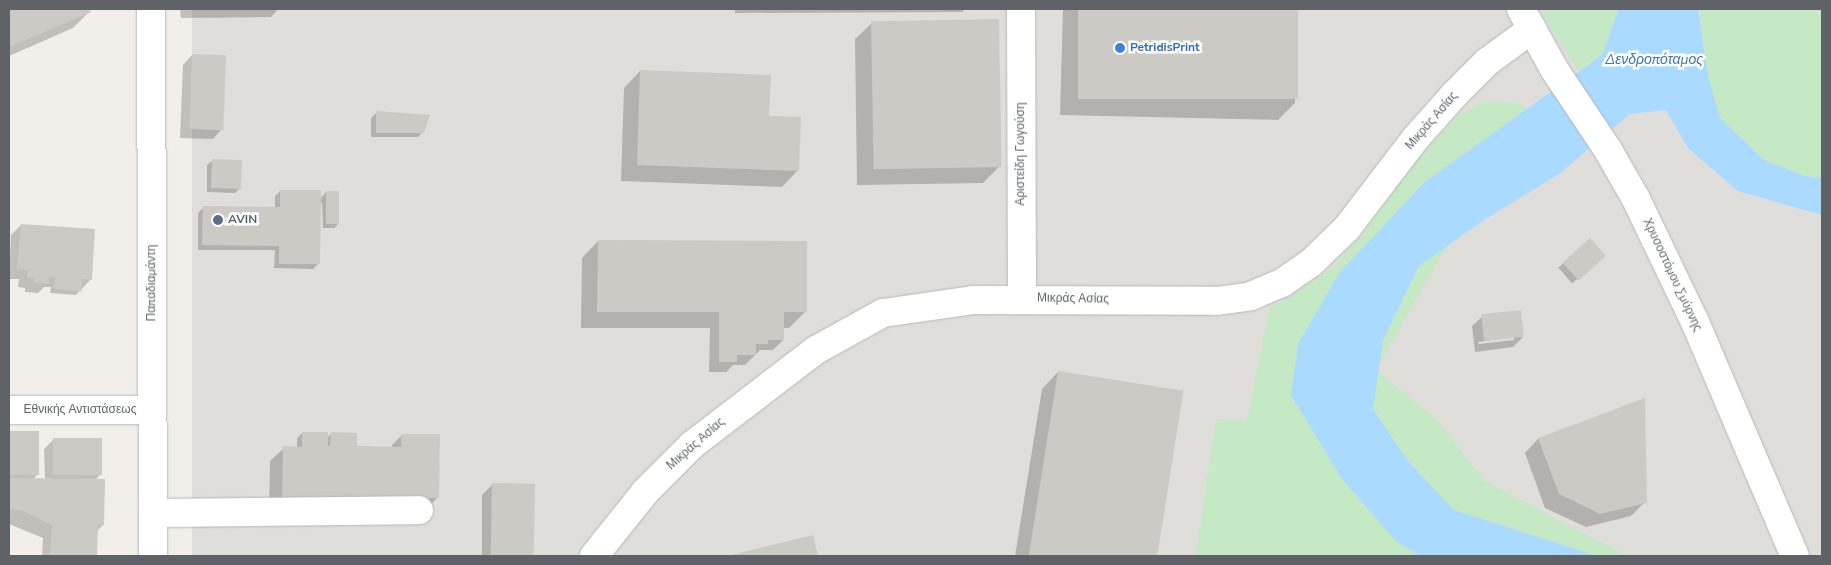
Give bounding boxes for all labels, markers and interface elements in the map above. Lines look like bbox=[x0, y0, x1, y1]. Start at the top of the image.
place label: PetridisPrint bbox=[1130, 41, 1200, 55]
marker: PetridisPrint bbox=[1114, 42, 1126, 54]
water label: Δενδροπόταμος bbox=[1605, 52, 1703, 68]
street label: Μικράς Ασίας bbox=[1403, 89, 1461, 153]
street label: Αριστείδη Γωγούση bbox=[1014, 102, 1028, 206]
place label: AVIN bbox=[228, 213, 257, 227]
marker: AVIN bbox=[212, 214, 224, 226]
street label: Χρυσοστόμου Σμύρνης bbox=[1639, 216, 1705, 334]
street label: Παπαδιαμάντη bbox=[145, 245, 159, 321]
street label: Μικράς Ασίας bbox=[1037, 291, 1109, 307]
street label: Εθνικής Αντιστάσεως bbox=[24, 403, 136, 417]
street label: Μικράς Ασίας bbox=[664, 415, 728, 473]

